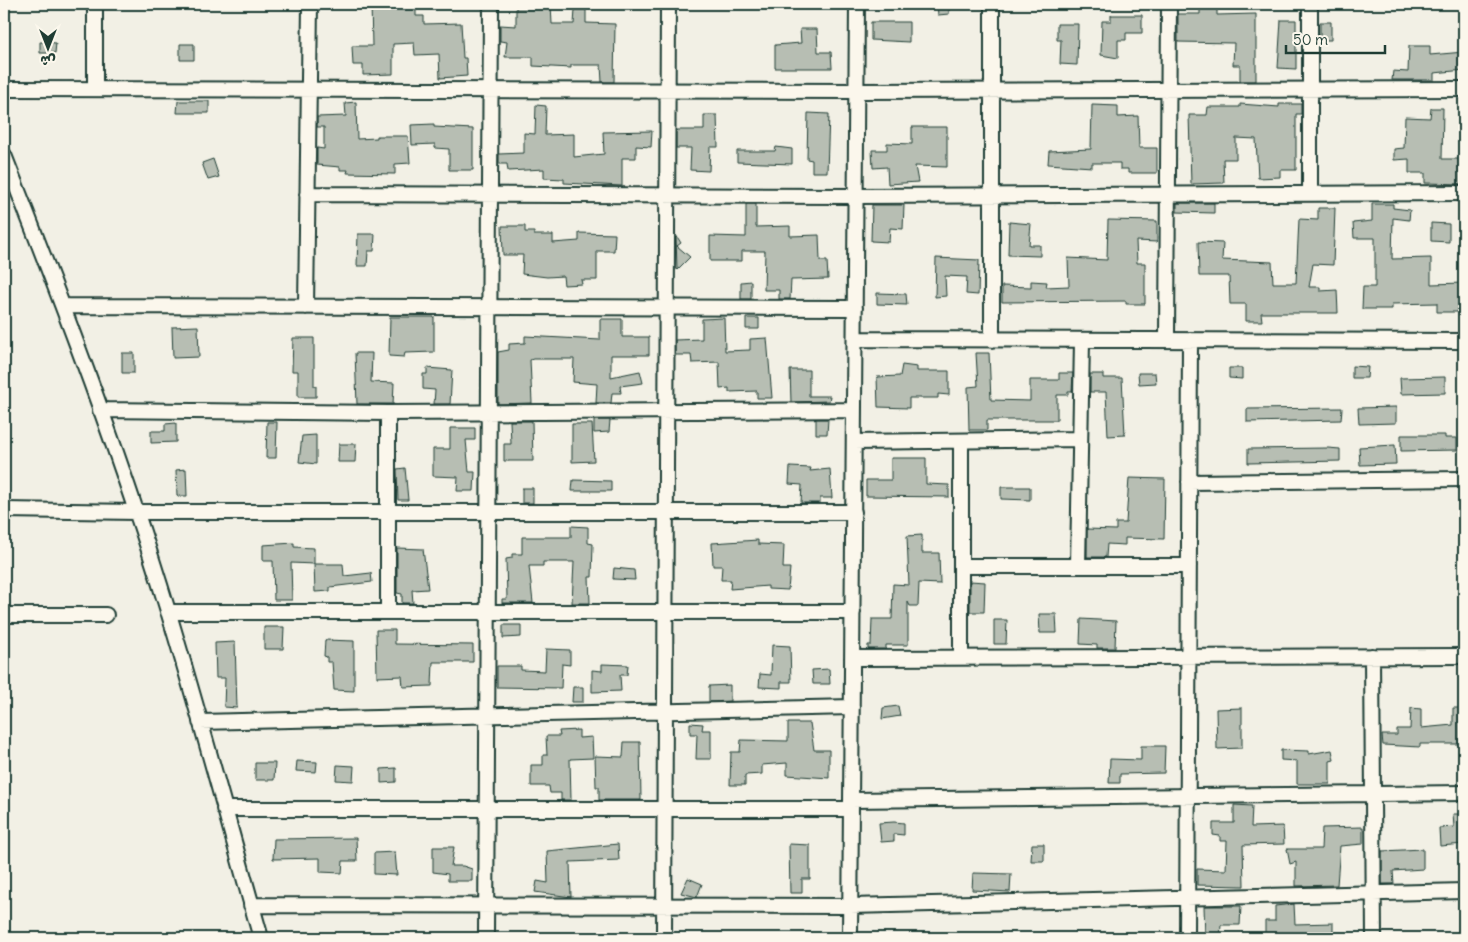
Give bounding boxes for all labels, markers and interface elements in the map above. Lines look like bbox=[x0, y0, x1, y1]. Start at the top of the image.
north arrow bbox=[22, 22, 72, 72]
scale bar bbox=[1286, 22, 1384, 54]
text: 50 m bbox=[1293, 30, 1328, 49]
text: ش bbox=[40, 52, 56, 70]

